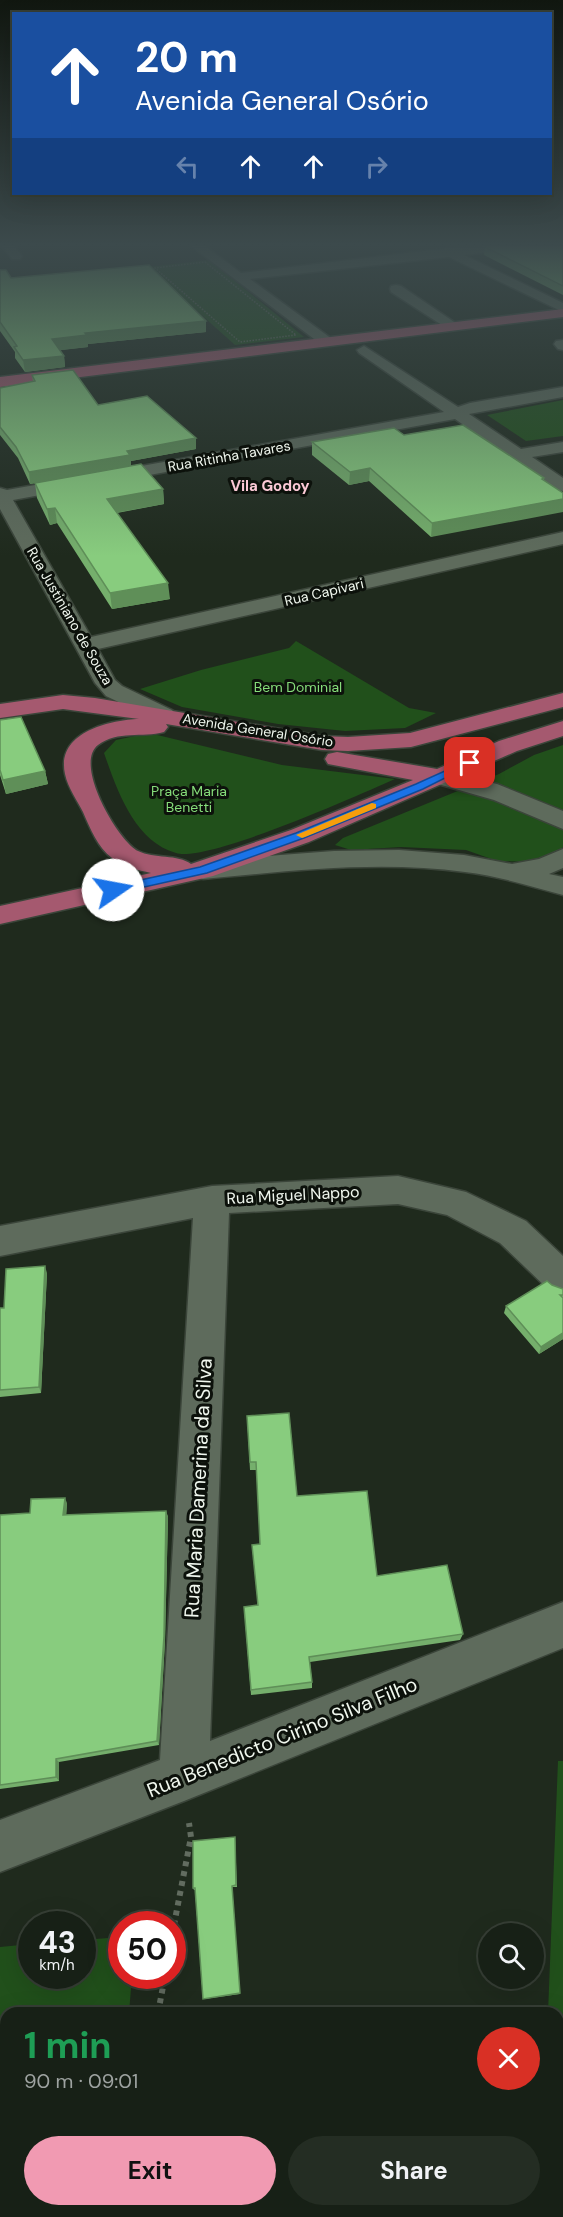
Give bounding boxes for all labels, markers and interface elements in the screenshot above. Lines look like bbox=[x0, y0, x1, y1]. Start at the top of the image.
text: 20 m bbox=[135, 30, 238, 85]
icon: ahead bbox=[36, 36, 114, 114]
text: Avenida General Osório bbox=[135, 83, 429, 118]
icon: left bbox=[171, 150, 204, 183]
icon: ahead bbox=[234, 150, 267, 183]
icon: ahead bbox=[297, 150, 330, 183]
icon: right bbox=[360, 150, 393, 183]
street label: Rua Ritinha Tavares bbox=[166, 436, 292, 476]
district label: Vila Godoy bbox=[230, 476, 310, 496]
street label: Rua Justiniano de Souza bbox=[23, 544, 117, 688]
street label: Rua Capivari bbox=[283, 574, 365, 610]
park label: Bem Dominial bbox=[254, 678, 342, 696]
street label: Avenida General Osório bbox=[181, 709, 335, 751]
pin bbox=[444, 737, 495, 788]
icon: arrive bbox=[453, 746, 486, 779]
park label: Praça Maria Benetti bbox=[151, 782, 227, 816]
position arrow bbox=[81, 858, 145, 922]
street label: Rua Miguel Nappo bbox=[226, 1181, 360, 1209]
street label: Rua Maria Damerina da Silva bbox=[178, 1358, 218, 1618]
street label: Rua Benedicto Cirino Silva Filho bbox=[143, 1671, 421, 1803]
speed limit sign: 50 bbox=[108, 1911, 186, 1989]
text: 43 bbox=[38, 1923, 76, 1962]
map controls bbox=[478, 1923, 544, 1989]
button: search bbox=[478, 1923, 544, 1989]
text: km/h bbox=[39, 1955, 75, 1975]
text: 1 min bbox=[24, 2022, 112, 2069]
button: close bbox=[477, 2027, 540, 2090]
text: 90 m · 09:01 bbox=[24, 2068, 138, 2094]
button: Exit bbox=[24, 2136, 276, 2205]
button: Share bbox=[288, 2136, 540, 2205]

